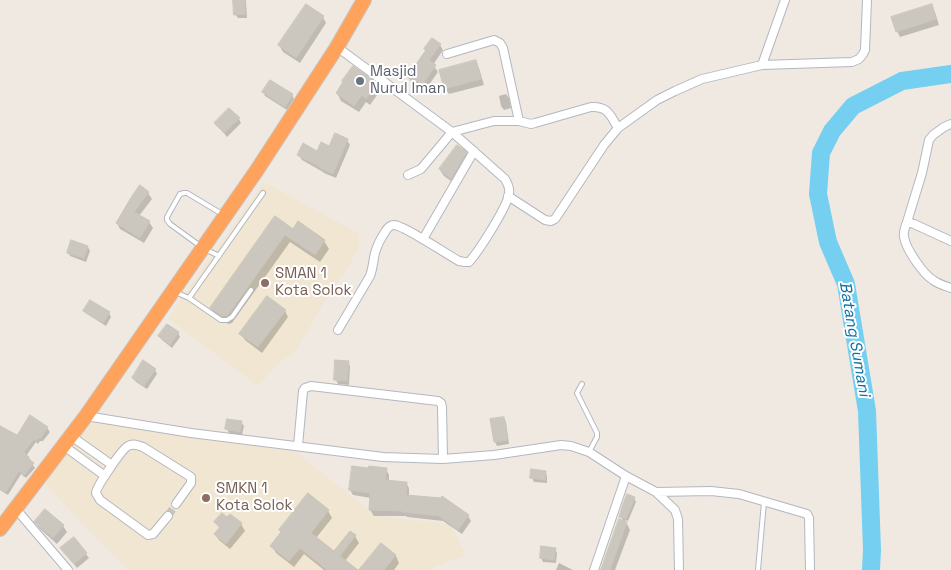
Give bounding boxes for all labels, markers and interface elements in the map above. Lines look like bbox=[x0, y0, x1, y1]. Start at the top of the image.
place label: Masjid Nurul Iman bbox=[370, 63, 446, 98]
marker: Masjid Nurul Iman bbox=[354, 75, 366, 87]
place label: SMAN 1 Kota Solok bbox=[275, 265, 352, 300]
marker: SMAN 1 Kota Solok bbox=[259, 277, 271, 289]
water label: Batang Sumani bbox=[834, 280, 874, 398]
place label: SMKN 1 Kota Solok bbox=[216, 480, 293, 515]
marker: SMKN 1 Kota Solok bbox=[200, 492, 212, 504]

